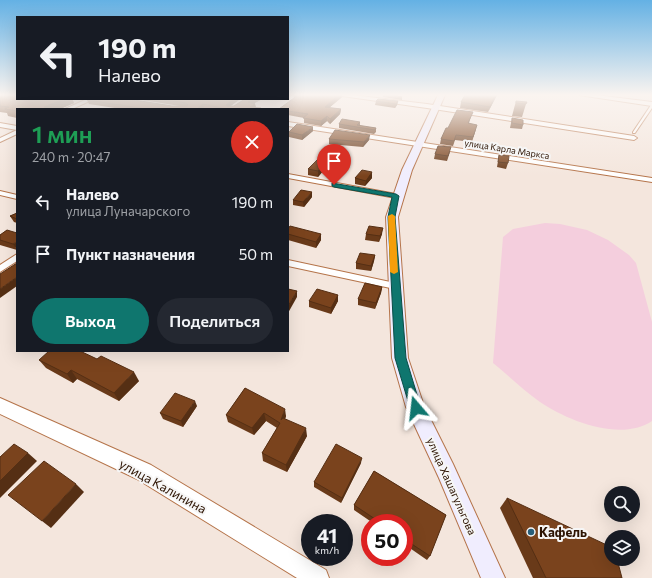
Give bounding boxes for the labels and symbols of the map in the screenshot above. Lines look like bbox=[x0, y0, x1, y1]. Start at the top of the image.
street label: улица Карла Маркса bbox=[464, 137, 551, 161]
pin bbox=[317, 144, 351, 185]
position arrow bbox=[395, 387, 437, 429]
street label: улица Хашагульгова bbox=[425, 435, 479, 537]
street label: улица Калинина bbox=[116, 455, 210, 517]
speed limit sign: 50 bbox=[361, 514, 413, 566]
place label: Кафель bbox=[539, 524, 587, 540]
marker: Кафель bbox=[526, 527, 536, 537]

